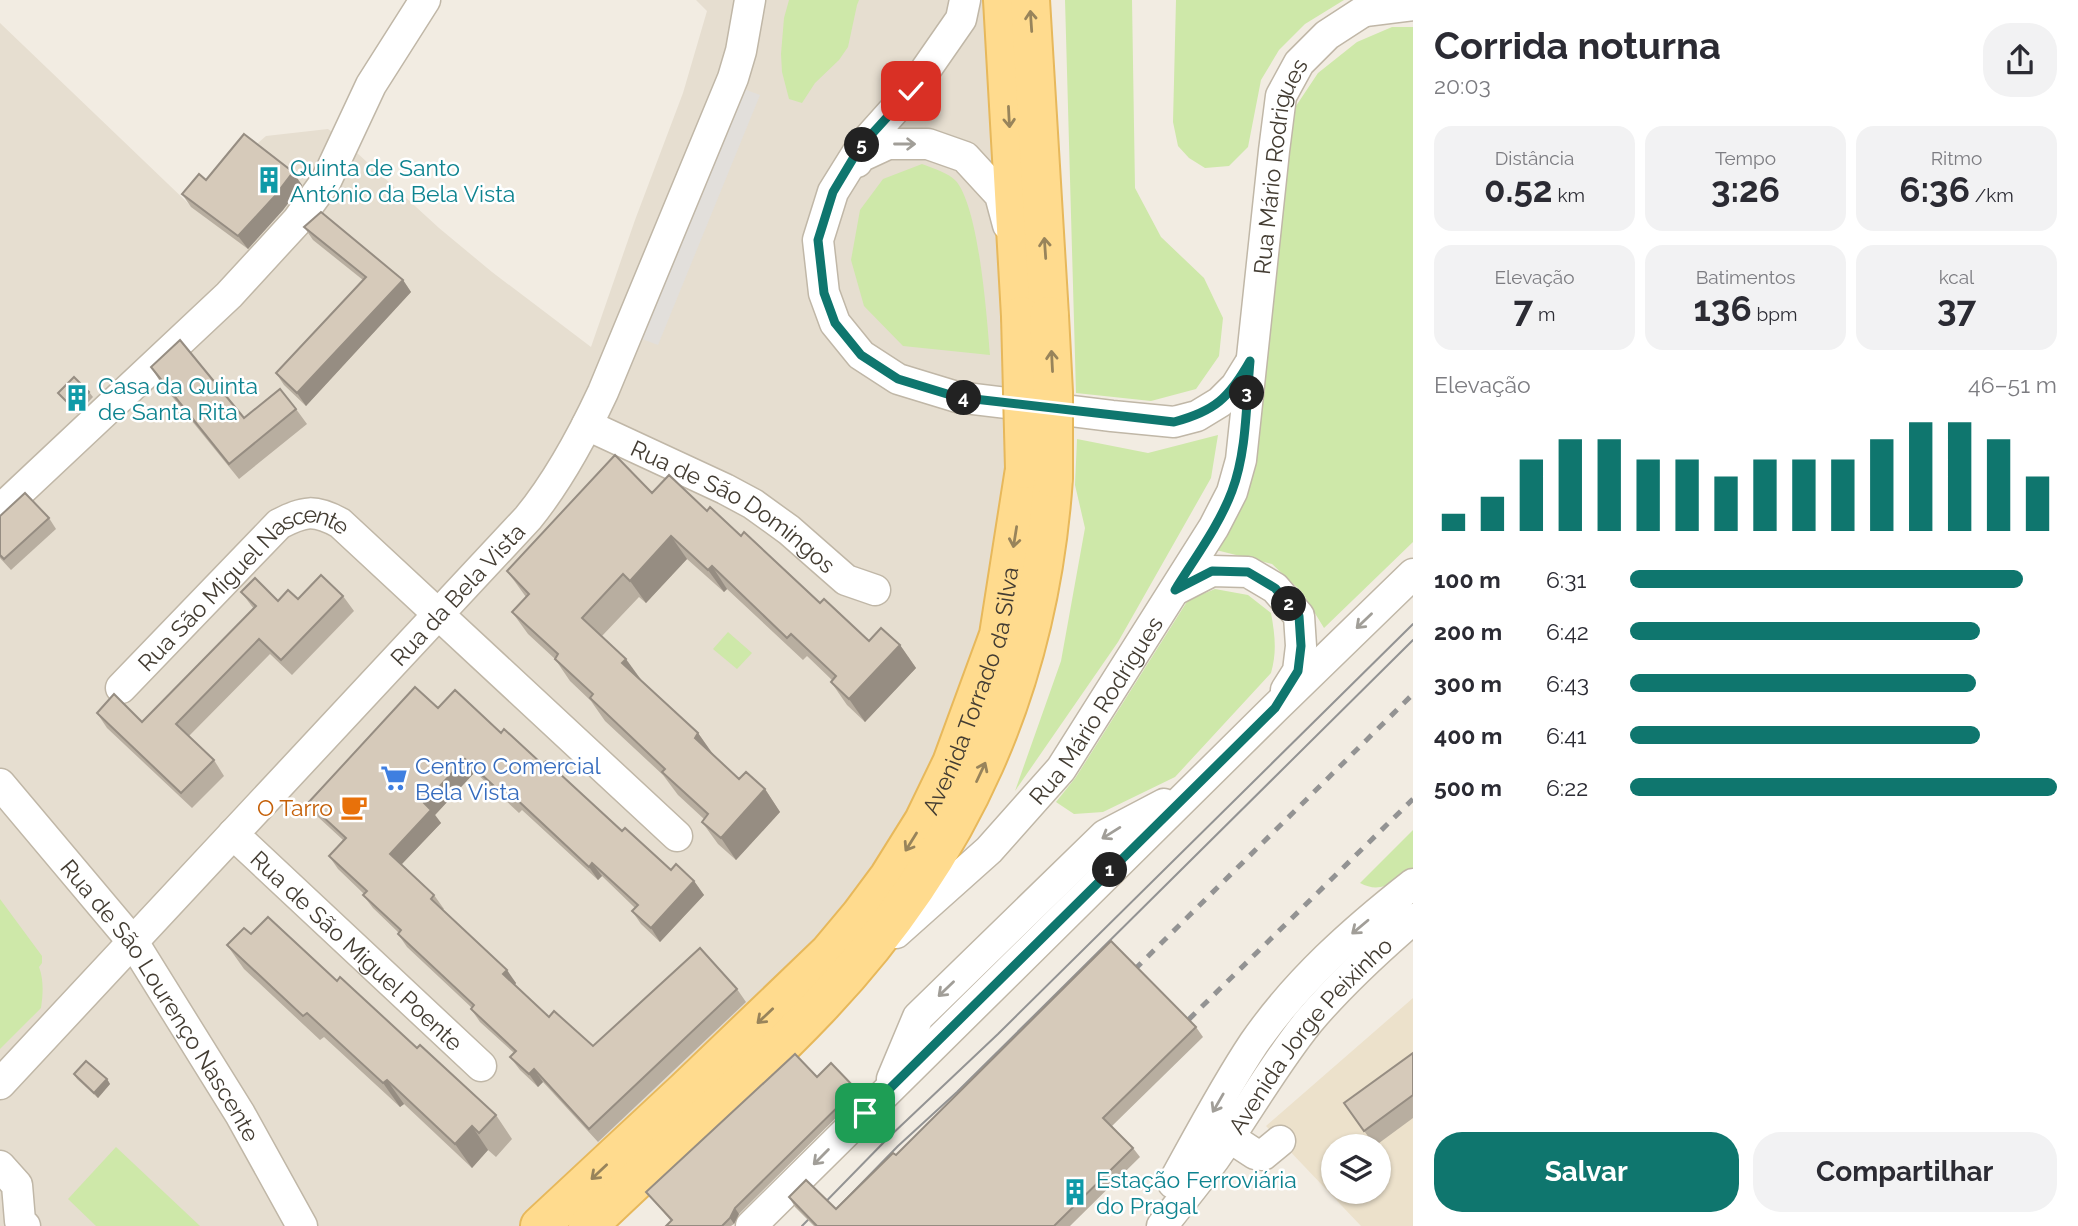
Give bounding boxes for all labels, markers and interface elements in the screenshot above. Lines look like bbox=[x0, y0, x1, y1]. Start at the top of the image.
one-way arrow bbox=[1024, 10, 1037, 33]
text: Corrida noturna bbox=[1434, 23, 1721, 68]
button: share bbox=[1983, 23, 2057, 97]
street label: Rua Mário Rodrigues bbox=[1247, 53, 1313, 276]
pin bbox=[881, 61, 941, 121]
icon: check bbox=[892, 72, 930, 110]
text: 20:03 bbox=[1434, 72, 1491, 99]
one-way arrow bbox=[1003, 105, 1016, 128]
pin: 5 bbox=[844, 128, 880, 162]
text: 5 bbox=[856, 133, 867, 155]
one-way arrow bbox=[894, 137, 917, 151]
text: Distância bbox=[1495, 147, 1574, 169]
text: Tempo bbox=[1715, 147, 1776, 169]
text: Ritmo bbox=[1931, 147, 1982, 169]
place label: Quinta de Santo António da Bela Vista bbox=[290, 154, 515, 207]
building icon: Quinta de Santo António da Bela Vista bbox=[254, 165, 284, 195]
text: 0.52 bbox=[1484, 169, 1553, 210]
text: 3:26 bbox=[1711, 169, 1780, 210]
text: 6:36 bbox=[1899, 169, 1970, 210]
text: km bbox=[1553, 184, 1585, 206]
text: /km bbox=[1970, 184, 2014, 206]
one-way arrow bbox=[1038, 237, 1051, 260]
text: Elevação bbox=[1495, 266, 1574, 288]
text: Batimentos bbox=[1696, 266, 1795, 288]
text: kcal bbox=[1939, 266, 1974, 288]
text: 7 bbox=[1514, 288, 1533, 329]
text: 136 bbox=[1694, 288, 1752, 329]
text: 37 bbox=[1937, 288, 1976, 329]
text: m bbox=[1533, 303, 1555, 325]
text: bpm bbox=[1752, 303, 1797, 325]
one-way arrow bbox=[1046, 349, 1059, 372]
text: Elevação bbox=[1434, 371, 1531, 398]
text: 46–51 m bbox=[1968, 371, 2057, 398]
place label: Casa da Quinta de Santa Rita bbox=[98, 372, 258, 425]
pin: 3 bbox=[1230, 376, 1264, 410]
pin: 4 bbox=[946, 380, 982, 416]
text: 3 bbox=[1241, 381, 1252, 403]
building icon: Casa da Quinta de Santa Rita bbox=[62, 383, 92, 413]
text: 4 bbox=[958, 386, 969, 408]
street label: Rua de São Domingos bbox=[627, 434, 841, 578]
street label: Rua São Miguel Nascente bbox=[132, 500, 356, 676]
street label: Rua da Bela Vista bbox=[384, 517, 530, 671]
one-way arrow bbox=[1008, 525, 1021, 548]
street label: Avenida Torrado da Silva bbox=[916, 565, 1023, 818]
text: 100 m bbox=[1434, 566, 1501, 593]
text: 6:31 bbox=[1546, 566, 1586, 593]
pin: 2 bbox=[1272, 586, 1306, 622]
text: 2 bbox=[1283, 592, 1294, 614]
street label: Rua Mário Rodrigues bbox=[1023, 611, 1168, 810]
one-way arrow bbox=[1356, 613, 1373, 630]
text: 200 m bbox=[1434, 618, 1502, 645]
text: 6:42 bbox=[1546, 618, 1589, 645]
text: 300 m bbox=[1434, 670, 1502, 697]
text: 6:43 bbox=[1546, 670, 1589, 697]
text: 400 m bbox=[1434, 722, 1502, 749]
text: 6:41 bbox=[1546, 722, 1587, 749]
place label: Centro Comercial Bela Vista bbox=[415, 752, 602, 805]
one-way arrow bbox=[975, 762, 988, 783]
supermarket icon: Centro Comercial Bela Vista bbox=[379, 763, 409, 793]
text: 500 m bbox=[1434, 774, 1502, 801]
text: 6:22 bbox=[1546, 774, 1588, 801]
cafe icon: O Tarro bbox=[339, 792, 369, 822]
place label: O Tarro bbox=[257, 794, 333, 821]
one-way arrow bbox=[1101, 826, 1121, 840]
one-way arrow bbox=[903, 832, 917, 852]
street label: Rua de São Miguel Poente bbox=[246, 845, 469, 1056]
pin: 1 bbox=[1092, 852, 1128, 888]
street label: Rua de São Lourenço Nascente bbox=[55, 853, 266, 1146]
text: 1 bbox=[1105, 858, 1114, 880]
one-way arrow bbox=[1351, 919, 1369, 935]
street label: Avenida Jorge Peixinho bbox=[1222, 931, 1397, 1139]
one-way arrow bbox=[938, 981, 955, 998]
one-way arrow bbox=[757, 1007, 774, 1024]
pin bbox=[835, 1083, 895, 1143]
one-way arrow bbox=[1211, 1092, 1224, 1113]
icon: arrive bbox=[846, 1094, 884, 1132]
button: Salvar bbox=[1434, 1132, 1739, 1212]
button: Compartilhar bbox=[1753, 1132, 2057, 1212]
map controls bbox=[1321, 1134, 1391, 1204]
button: layers bbox=[1321, 1134, 1391, 1204]
one-way arrow bbox=[812, 1149, 829, 1166]
one-way arrow bbox=[591, 1163, 608, 1180]
place label: Estação Ferroviária do Pragal bbox=[1096, 1166, 1297, 1219]
building icon: Estação Ferroviária do Pragal bbox=[1060, 1177, 1090, 1207]

